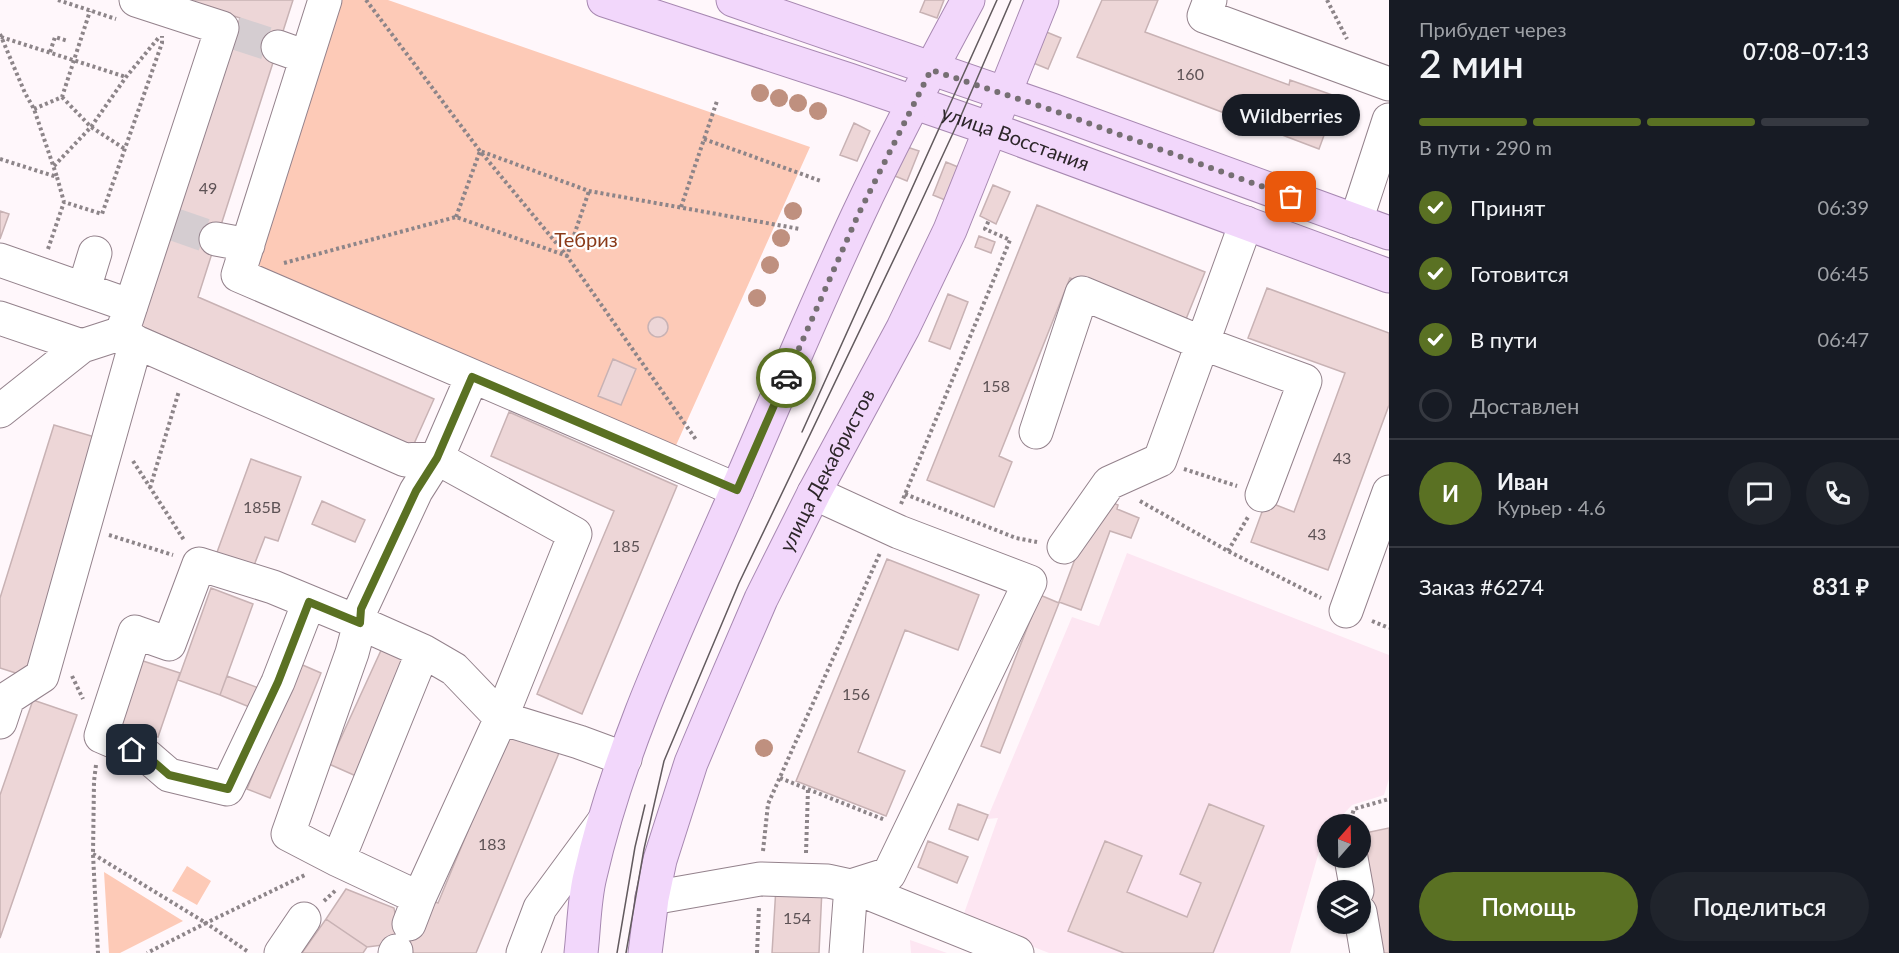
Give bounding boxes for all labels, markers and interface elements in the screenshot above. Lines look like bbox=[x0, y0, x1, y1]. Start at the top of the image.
text: Прибудет через bbox=[1419, 17, 1566, 41]
text: 07:08–07:13 bbox=[1743, 38, 1869, 65]
text: 2 мин bbox=[1419, 40, 1524, 86]
house number: 160 bbox=[1176, 64, 1204, 83]
callout: Wildberries bbox=[1222, 95, 1360, 137]
street label: улица Восстания bbox=[939, 100, 1093, 175]
text: Wildberries bbox=[1240, 103, 1342, 127]
text: В пути · 290 m bbox=[1419, 135, 1552, 159]
pin bbox=[1265, 171, 1316, 222]
house number: 49 bbox=[199, 178, 217, 197]
icon: bag bbox=[1274, 180, 1307, 213]
icon: check bbox=[1419, 191, 1452, 224]
text: Принят bbox=[1470, 194, 1545, 221]
text: 06:39 bbox=[1818, 195, 1869, 219]
park label: Тебриз bbox=[554, 227, 618, 251]
icon: check bbox=[1419, 257, 1452, 290]
text: Готовится bbox=[1470, 260, 1569, 287]
text: 06:45 bbox=[1818, 261, 1869, 285]
icon: check bbox=[1419, 323, 1452, 356]
text: В пути bbox=[1470, 326, 1537, 353]
text: 06:47 bbox=[1818, 327, 1869, 351]
courier bbox=[756, 348, 816, 408]
icon: car bbox=[770, 362, 803, 395]
house number: 158 bbox=[982, 376, 1010, 395]
street label: улица Декабристов bbox=[774, 384, 879, 555]
text: Доставлен bbox=[1470, 392, 1579, 419]
house number: 43 bbox=[1333, 448, 1351, 467]
button: chat bbox=[1728, 462, 1791, 525]
button: phone bbox=[1806, 462, 1869, 525]
text: Иван bbox=[1497, 468, 1549, 495]
text: И bbox=[1442, 480, 1459, 507]
text: Курьер · 4.6 bbox=[1497, 495, 1606, 519]
house number: 185В bbox=[243, 497, 281, 516]
house number: 43 bbox=[1308, 524, 1326, 543]
house number: 185 bbox=[612, 536, 640, 555]
text: Заказ #6274 bbox=[1419, 573, 1544, 600]
text: 831 ₽ bbox=[1813, 573, 1869, 600]
house number: 156 bbox=[842, 684, 870, 703]
pin bbox=[106, 724, 157, 775]
icon: home bbox=[115, 733, 148, 766]
north arrow bbox=[1317, 814, 1371, 868]
map controls bbox=[1317, 814, 1371, 934]
house number: 183 bbox=[478, 834, 506, 853]
button: Помощь bbox=[1419, 872, 1638, 941]
button: Поделиться bbox=[1650, 872, 1869, 941]
button: layers bbox=[1317, 880, 1371, 934]
house number: 154 bbox=[783, 908, 811, 927]

